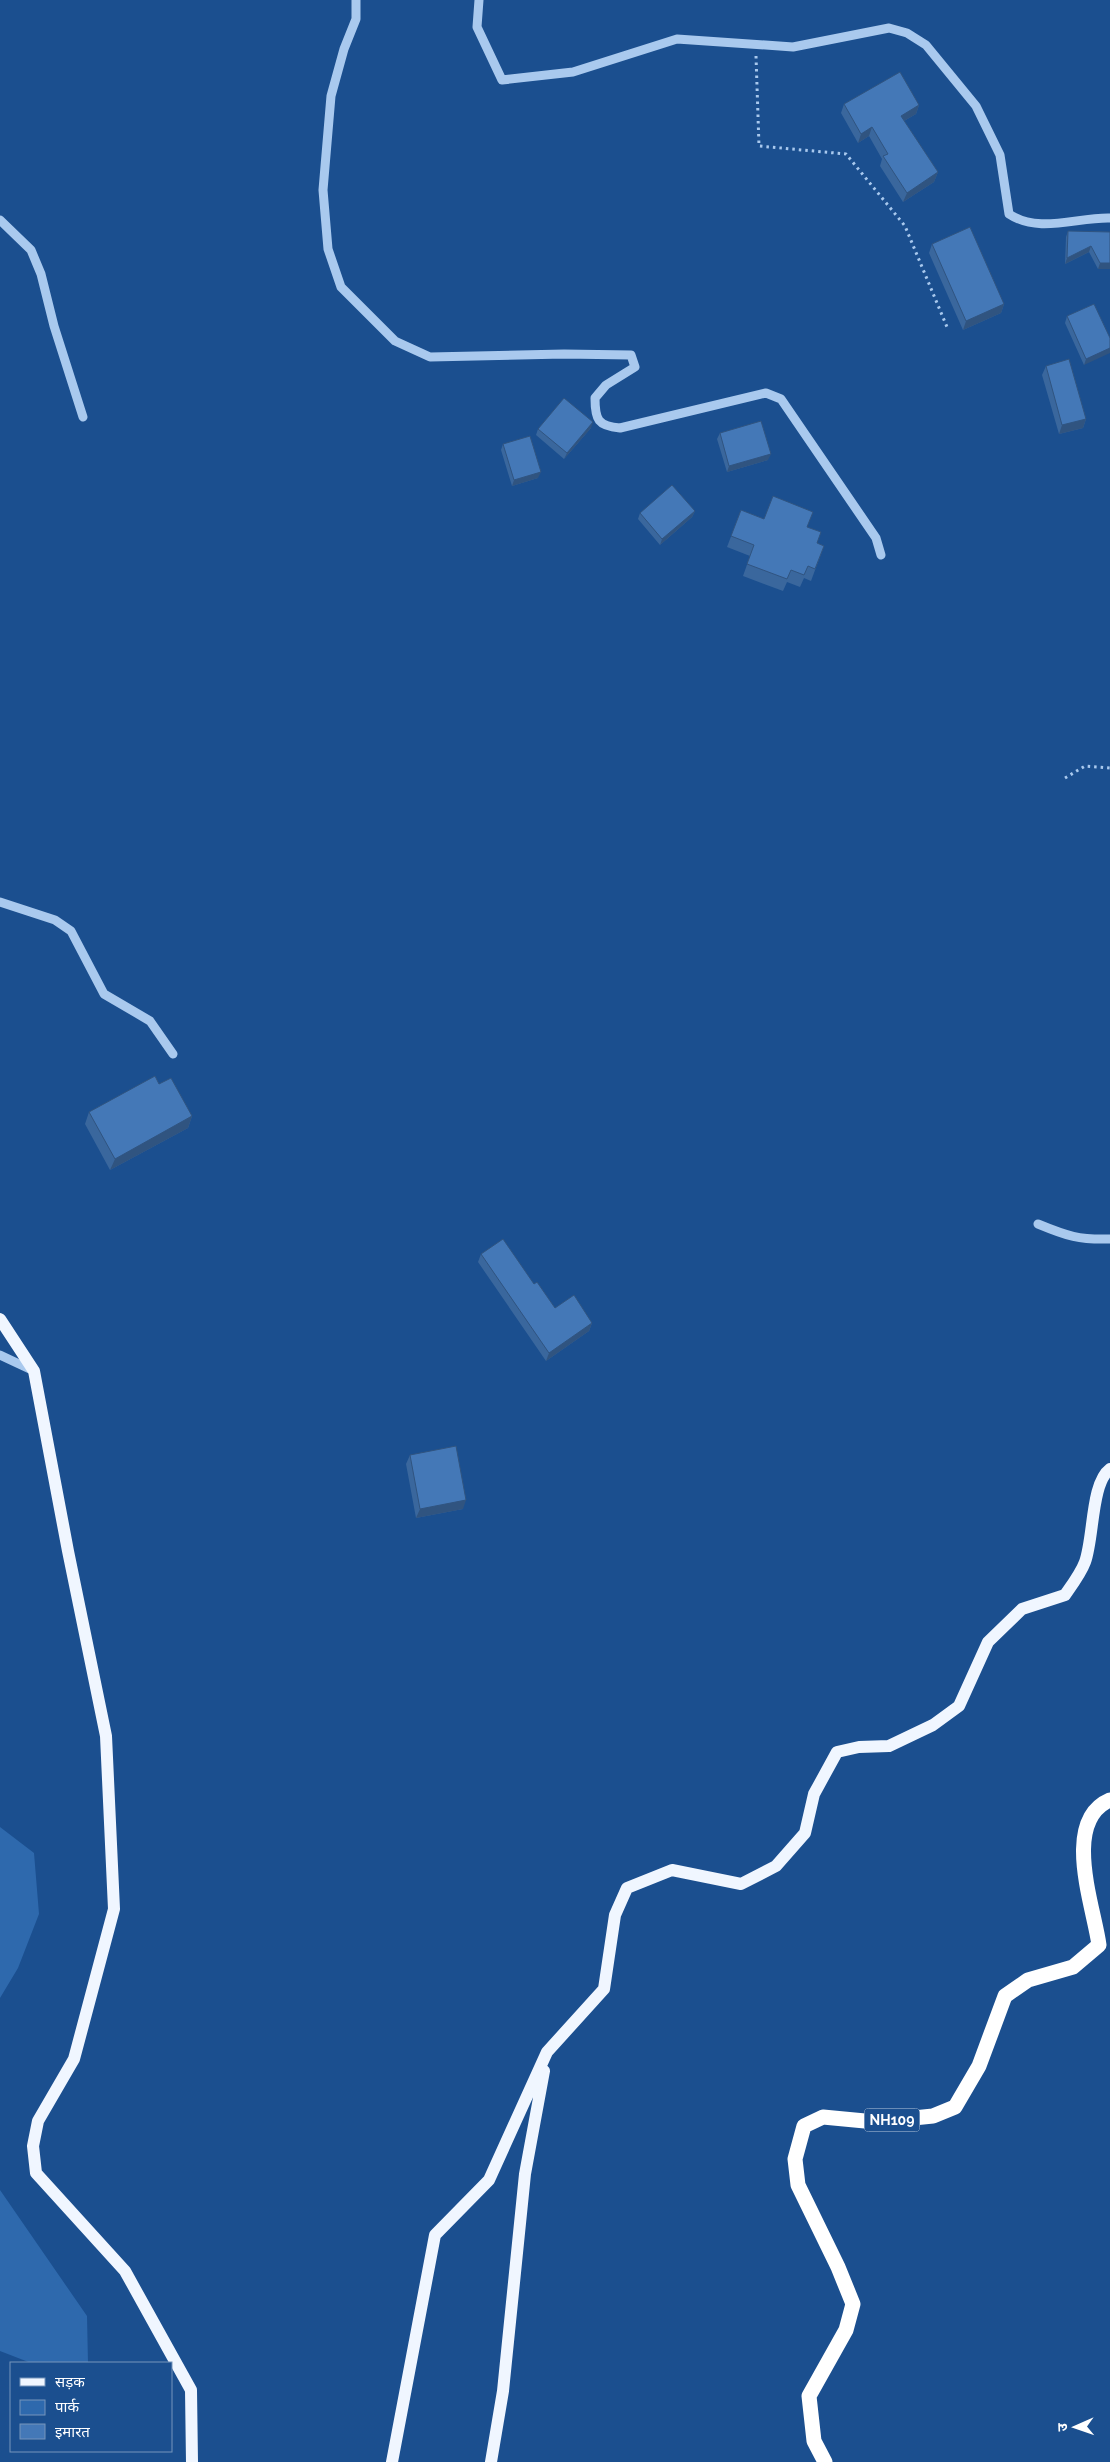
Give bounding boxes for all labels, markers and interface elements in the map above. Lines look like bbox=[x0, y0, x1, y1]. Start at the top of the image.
road number: NH109 bbox=[864, 2108, 920, 2132]
legend bbox=[10, 2362, 172, 2452]
text: सड़क bbox=[55, 2373, 85, 2391]
text: पार्क bbox=[55, 2398, 79, 2416]
north arrow bbox=[1050, 2402, 1100, 2452]
text: उ bbox=[1054, 2422, 1070, 2432]
text: इमारत bbox=[55, 2423, 90, 2441]

